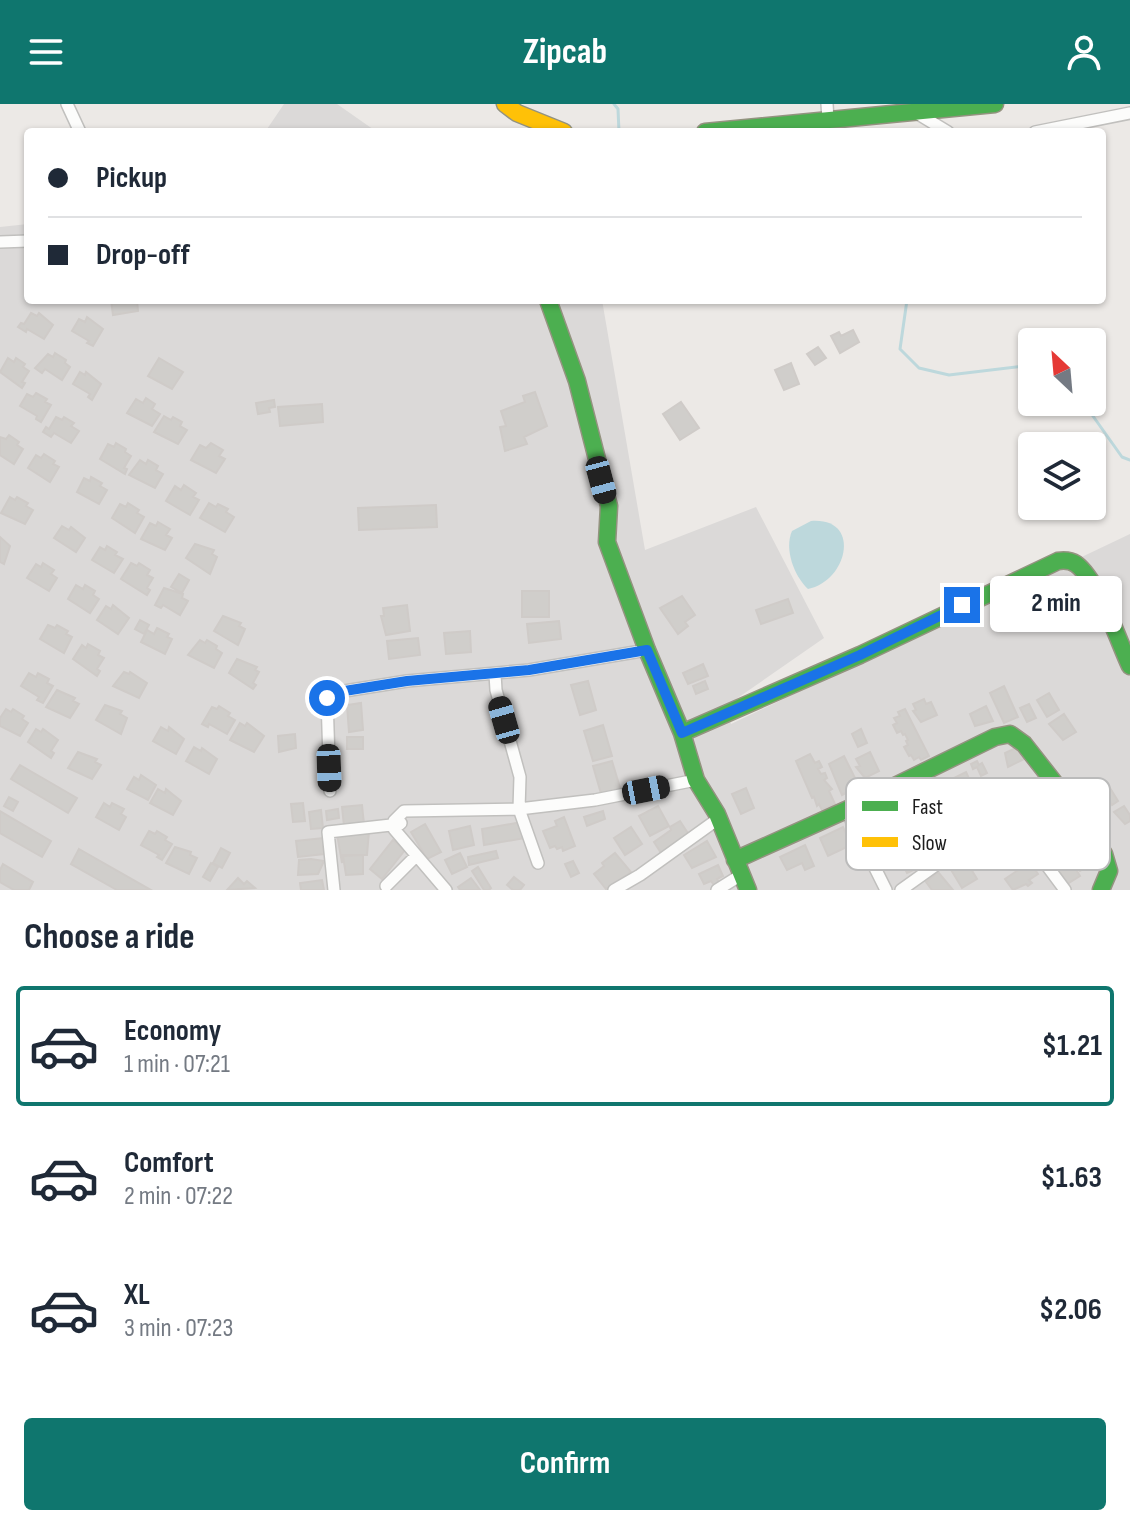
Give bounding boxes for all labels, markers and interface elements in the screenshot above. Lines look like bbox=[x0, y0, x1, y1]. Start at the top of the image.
icon: menu bbox=[24, 30, 68, 74]
icon: person bbox=[1062, 30, 1106, 74]
text: Zipcab bbox=[523, 31, 607, 74]
text: Pickup bbox=[96, 160, 167, 196]
text: Drop-off bbox=[96, 237, 190, 273]
north arrow bbox=[1018, 328, 1106, 416]
map controls bbox=[1018, 328, 1106, 520]
button: layers bbox=[1018, 432, 1106, 520]
car bbox=[583, 454, 619, 506]
callout: 2 min bbox=[990, 577, 1122, 633]
route end bbox=[944, 587, 980, 623]
text: 2 min bbox=[1031, 588, 1081, 619]
route start bbox=[309, 680, 345, 716]
car bbox=[486, 694, 522, 746]
car bbox=[316, 744, 342, 792]
car bbox=[620, 774, 672, 806]
legend bbox=[846, 778, 1110, 870]
text: Fast bbox=[912, 794, 943, 821]
text: Slow bbox=[912, 830, 947, 857]
text: Choose a ride bbox=[24, 916, 195, 959]
icon: car bbox=[28, 1010, 100, 1082]
text: Economy bbox=[124, 1013, 221, 1049]
text: $1.21 bbox=[1042, 1028, 1102, 1064]
text: 1 min · 07:21 bbox=[124, 1049, 230, 1080]
icon: car bbox=[28, 1142, 100, 1214]
text: Comfort bbox=[124, 1145, 214, 1181]
text: $1.63 bbox=[1040, 1160, 1102, 1196]
text: 2 min · 07:22 bbox=[124, 1181, 233, 1212]
icon: car bbox=[28, 1274, 100, 1346]
text: XL bbox=[124, 1277, 150, 1313]
text: $2.06 bbox=[1039, 1292, 1102, 1328]
text: 3 min · 07:23 bbox=[124, 1313, 233, 1344]
button: Confirm bbox=[24, 1418, 1106, 1510]

